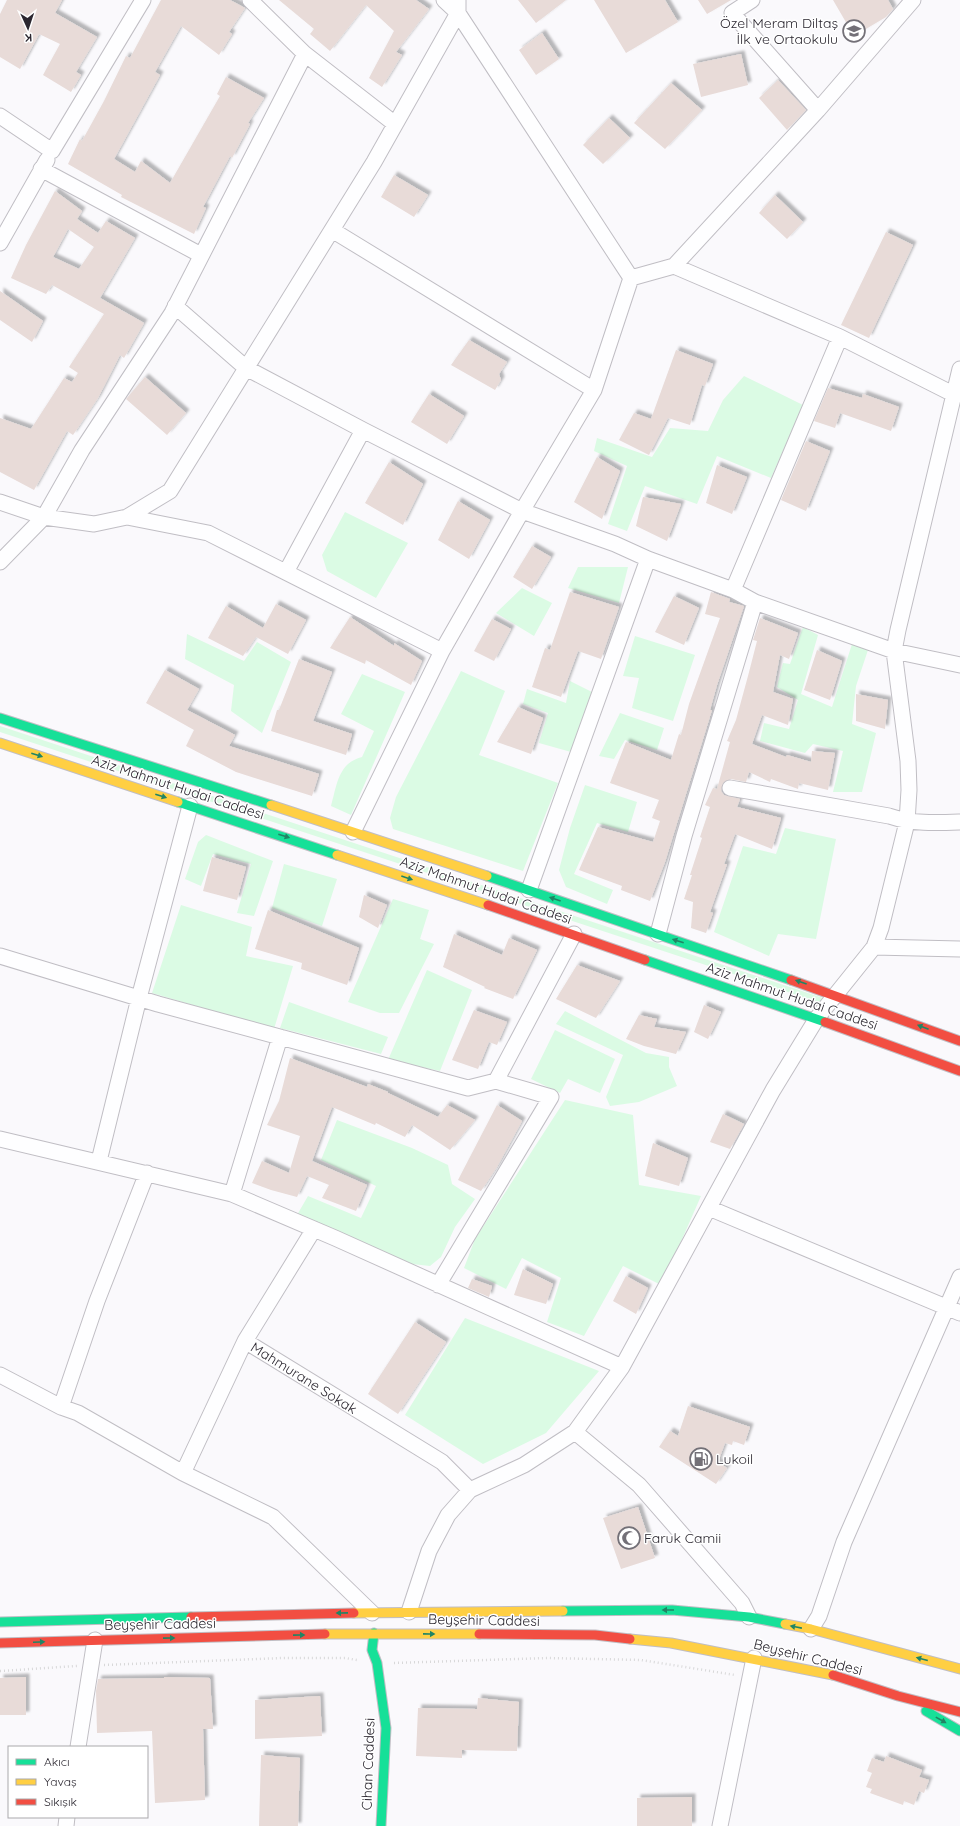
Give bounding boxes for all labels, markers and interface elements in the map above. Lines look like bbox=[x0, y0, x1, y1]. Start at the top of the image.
north arrow bbox=[8, 8, 48, 48]
place label: Özel Meram Diltaş İlk ve Ortaokulu bbox=[720, 14, 838, 48]
school or university icon: Özel Meram Diltaş İlk ve Ortaokulu bbox=[841, 18, 867, 44]
text: K bbox=[25, 31, 32, 45]
street label: Aziz Mahmut Hudai Caddesi bbox=[89, 751, 267, 823]
one-way arrow bbox=[31, 753, 43, 759]
one-way arrow bbox=[155, 793, 167, 799]
one-way arrow bbox=[278, 834, 290, 840]
street label: Aziz Mahmut Hudai Caddesi bbox=[398, 852, 574, 928]
one-way arrow bbox=[402, 875, 414, 881]
one-way arrow bbox=[549, 895, 561, 901]
one-way arrow bbox=[672, 937, 684, 943]
street label: Aziz Mahmut Hudai Caddesi bbox=[704, 958, 880, 1034]
one-way arrow bbox=[795, 979, 807, 985]
one-way arrow bbox=[917, 1024, 929, 1030]
street label: Mahmurane Sokak bbox=[247, 1338, 361, 1418]
fuel station icon: Lukoil bbox=[688, 1446, 714, 1472]
place label: Lukoil bbox=[716, 1450, 753, 1468]
mosque icon: Faruk Camii bbox=[616, 1525, 642, 1551]
place label: Faruk Camii bbox=[644, 1529, 721, 1547]
one-way arrow bbox=[661, 1607, 674, 1613]
one-way arrow bbox=[335, 1610, 348, 1616]
street label: Beyşehir Caddesi bbox=[428, 1610, 540, 1630]
street label: Beyşehir Caddesi bbox=[104, 1614, 216, 1634]
one-way arrow bbox=[790, 1623, 803, 1629]
one-way arrow bbox=[423, 1631, 436, 1637]
one-way arrow bbox=[293, 1632, 306, 1638]
one-way arrow bbox=[163, 1635, 176, 1641]
street label: Beyşehir Caddesi bbox=[752, 1635, 864, 1679]
one-way arrow bbox=[33, 1638, 45, 1645]
one-way arrow bbox=[916, 1656, 928, 1662]
street label: Cihan Caddesi bbox=[357, 1717, 379, 1811]
one-way arrow bbox=[935, 1717, 947, 1724]
legend bbox=[8, 1746, 148, 1818]
text: Akıcı bbox=[44, 1754, 70, 1769]
text: Yavaş bbox=[44, 1774, 77, 1789]
text: Sıkışık bbox=[44, 1794, 77, 1809]

